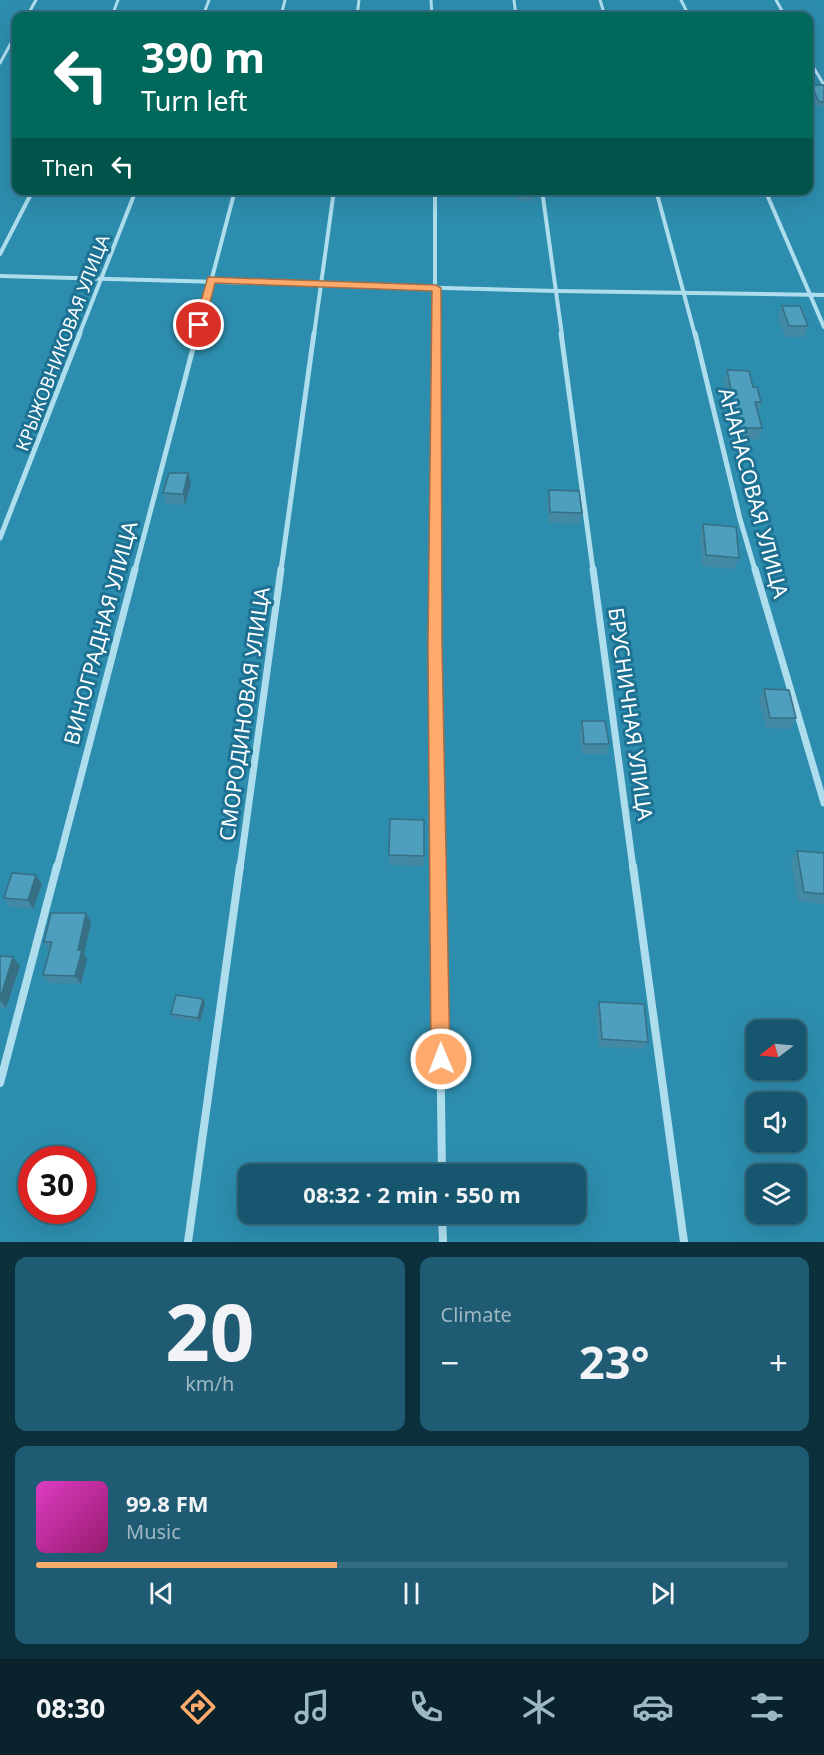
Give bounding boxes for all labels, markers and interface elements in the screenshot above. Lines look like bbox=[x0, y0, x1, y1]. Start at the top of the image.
text: 390 m bbox=[141, 28, 265, 85]
icon: left bbox=[42, 36, 120, 114]
text: Turn left bbox=[141, 82, 247, 119]
icon: left bbox=[106, 150, 139, 183]
text: Then bbox=[42, 152, 94, 182]
street label: КРЫЖОВНИКОВАЯ УЛИЦА bbox=[10, 230, 115, 454]
pin bbox=[173, 299, 224, 350]
icon: arrive bbox=[182, 308, 215, 341]
street label: АНАНАСОВАЯ УЛИЦА bbox=[712, 385, 796, 601]
street label: ВИНОГРАДНАЯ УЛИЦА bbox=[57, 517, 144, 748]
street label: СМОРОДИНОВАЯ УЛИЦА bbox=[212, 584, 276, 843]
street label: БРУСНИЧНАЯ УЛИЦА bbox=[602, 606, 660, 823]
north arrow bbox=[746, 1020, 806, 1080]
map controls bbox=[746, 1020, 806, 1224]
position arrow bbox=[409, 1027, 473, 1091]
button: sound bbox=[746, 1092, 806, 1152]
speed limit sign: 30 bbox=[18, 1146, 96, 1224]
button: layers bbox=[746, 1164, 806, 1224]
text: 08:32 · 2 min · 550 m bbox=[303, 1179, 521, 1209]
text: 20 bbox=[165, 1278, 254, 1384]
text: Climate bbox=[441, 1301, 512, 1328]
text: 23° bbox=[579, 1331, 650, 1392]
text: − bbox=[441, 1340, 459, 1385]
text: + bbox=[769, 1340, 788, 1385]
text: km/h bbox=[185, 1370, 234, 1397]
text: 99.8 FM bbox=[126, 1488, 208, 1518]
text: Music bbox=[126, 1518, 181, 1545]
icon: previous bbox=[145, 1577, 178, 1610]
icon: pause bbox=[395, 1577, 428, 1610]
icon: next bbox=[646, 1577, 679, 1610]
icon: directions bbox=[177, 1686, 219, 1728]
icon: music bbox=[291, 1686, 333, 1728]
icon: phone bbox=[405, 1686, 447, 1728]
icon: climate bbox=[518, 1686, 560, 1728]
icon: car bbox=[632, 1686, 674, 1728]
icon: filters bbox=[746, 1686, 788, 1728]
text: 08:30 bbox=[36, 1689, 105, 1726]

